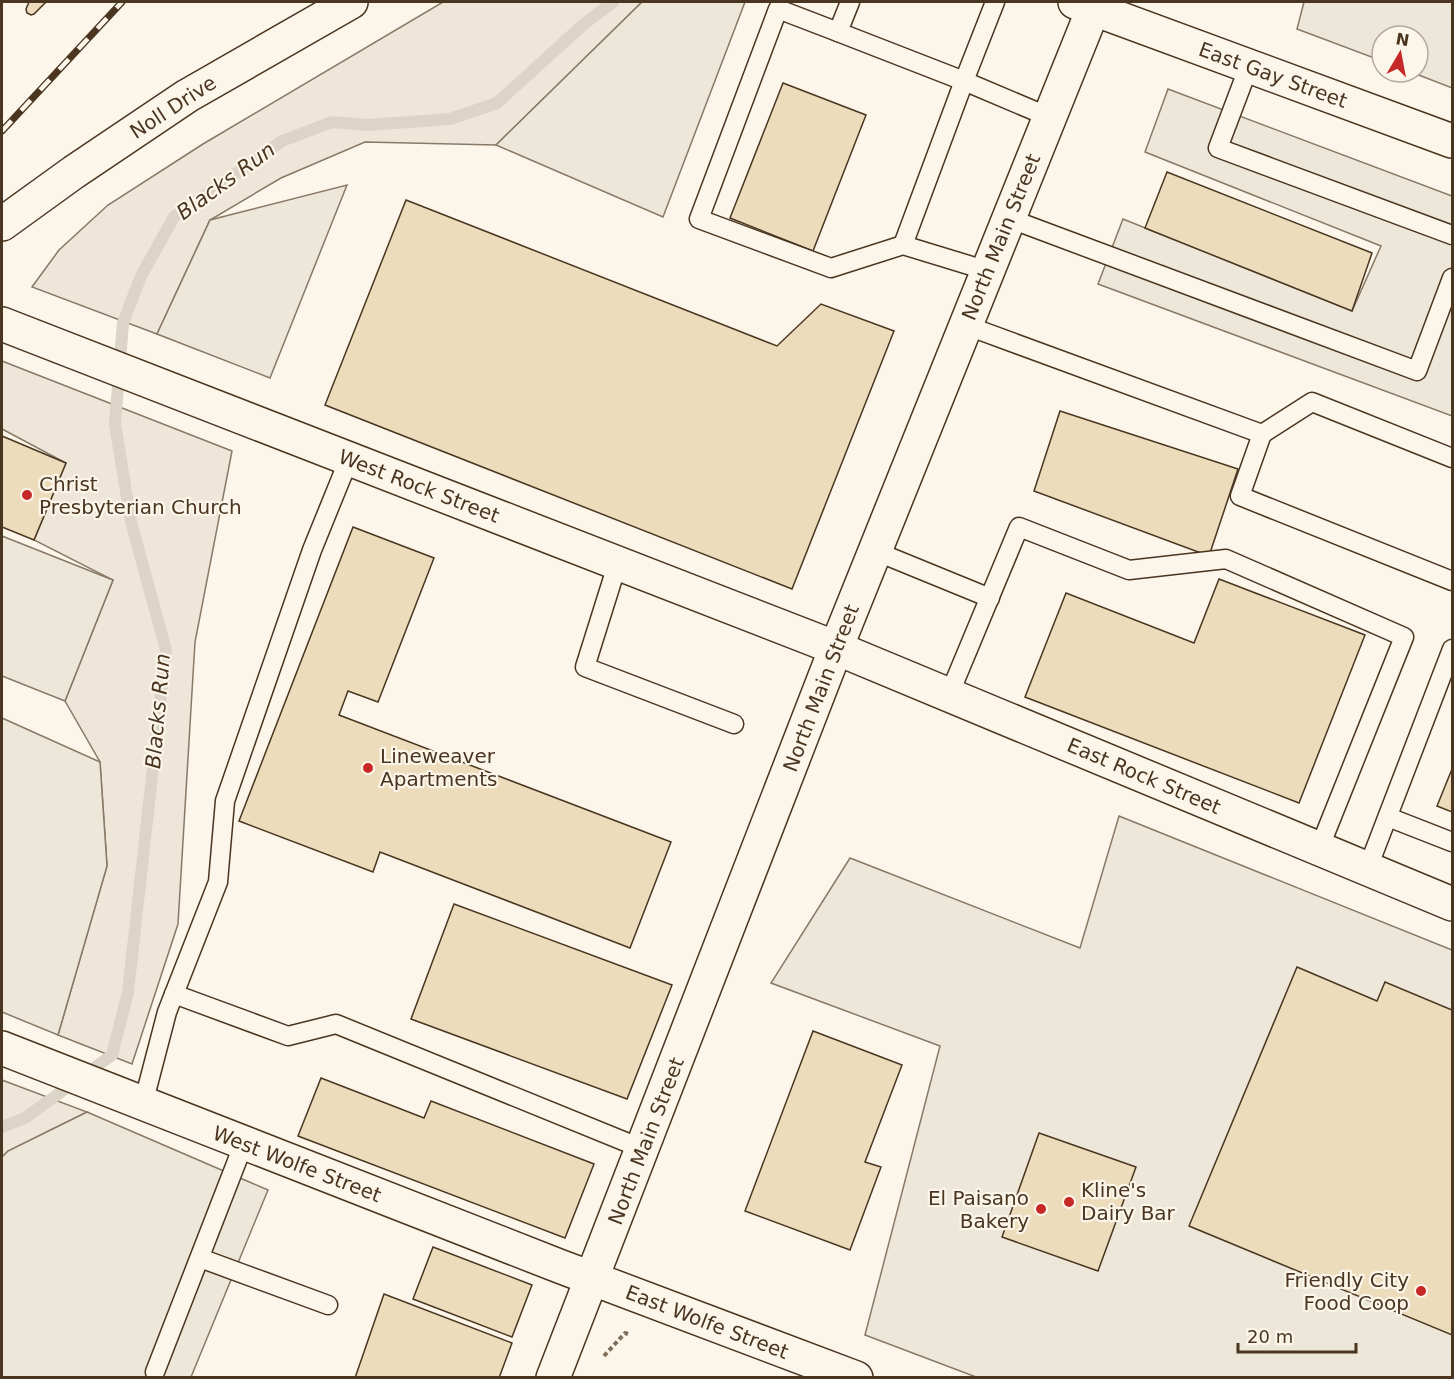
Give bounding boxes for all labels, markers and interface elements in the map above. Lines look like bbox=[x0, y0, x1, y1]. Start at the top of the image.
north arrow bbox=[1370, 24, 1430, 84]
text: N bbox=[1394, 29, 1411, 50]
street label: East Gay Street bbox=[1195, 37, 1351, 113]
street label: Noll Drive bbox=[125, 70, 221, 144]
water label: Blacks Run bbox=[172, 137, 280, 225]
street label: North Main Street bbox=[957, 150, 1045, 324]
street label: West Rock Street bbox=[335, 444, 503, 528]
place label: Christ Presbyterian Church bbox=[39, 472, 242, 519]
marker: Christ Presbyterian Church bbox=[20, 488, 34, 502]
street label: North Main Street bbox=[778, 601, 864, 775]
water label: Blacks Run bbox=[141, 652, 175, 770]
street label: East Rock Street bbox=[1064, 733, 1225, 819]
place label: Lineweaver Apartments bbox=[380, 744, 497, 791]
marker: Lineweaver Apartments bbox=[361, 761, 375, 775]
street label: North Main Street bbox=[603, 1054, 689, 1228]
street label: West Wolfe Street bbox=[209, 1121, 385, 1207]
place label: Kline's Dairy Bar bbox=[1081, 1178, 1176, 1225]
place label: El Paisano Bakery bbox=[928, 1186, 1029, 1233]
marker: Kline's Dairy Bar bbox=[1062, 1195, 1076, 1209]
marker: El Paisano Bakery bbox=[1034, 1202, 1048, 1216]
place label: Friendly City Food Coop bbox=[1285, 1268, 1409, 1315]
street label: East Wolfe Street bbox=[622, 1280, 792, 1364]
marker: Friendly City Food Coop bbox=[1414, 1284, 1428, 1298]
scale bar bbox=[1238, 1316, 1356, 1354]
text: 20 m bbox=[1247, 1326, 1293, 1347]

